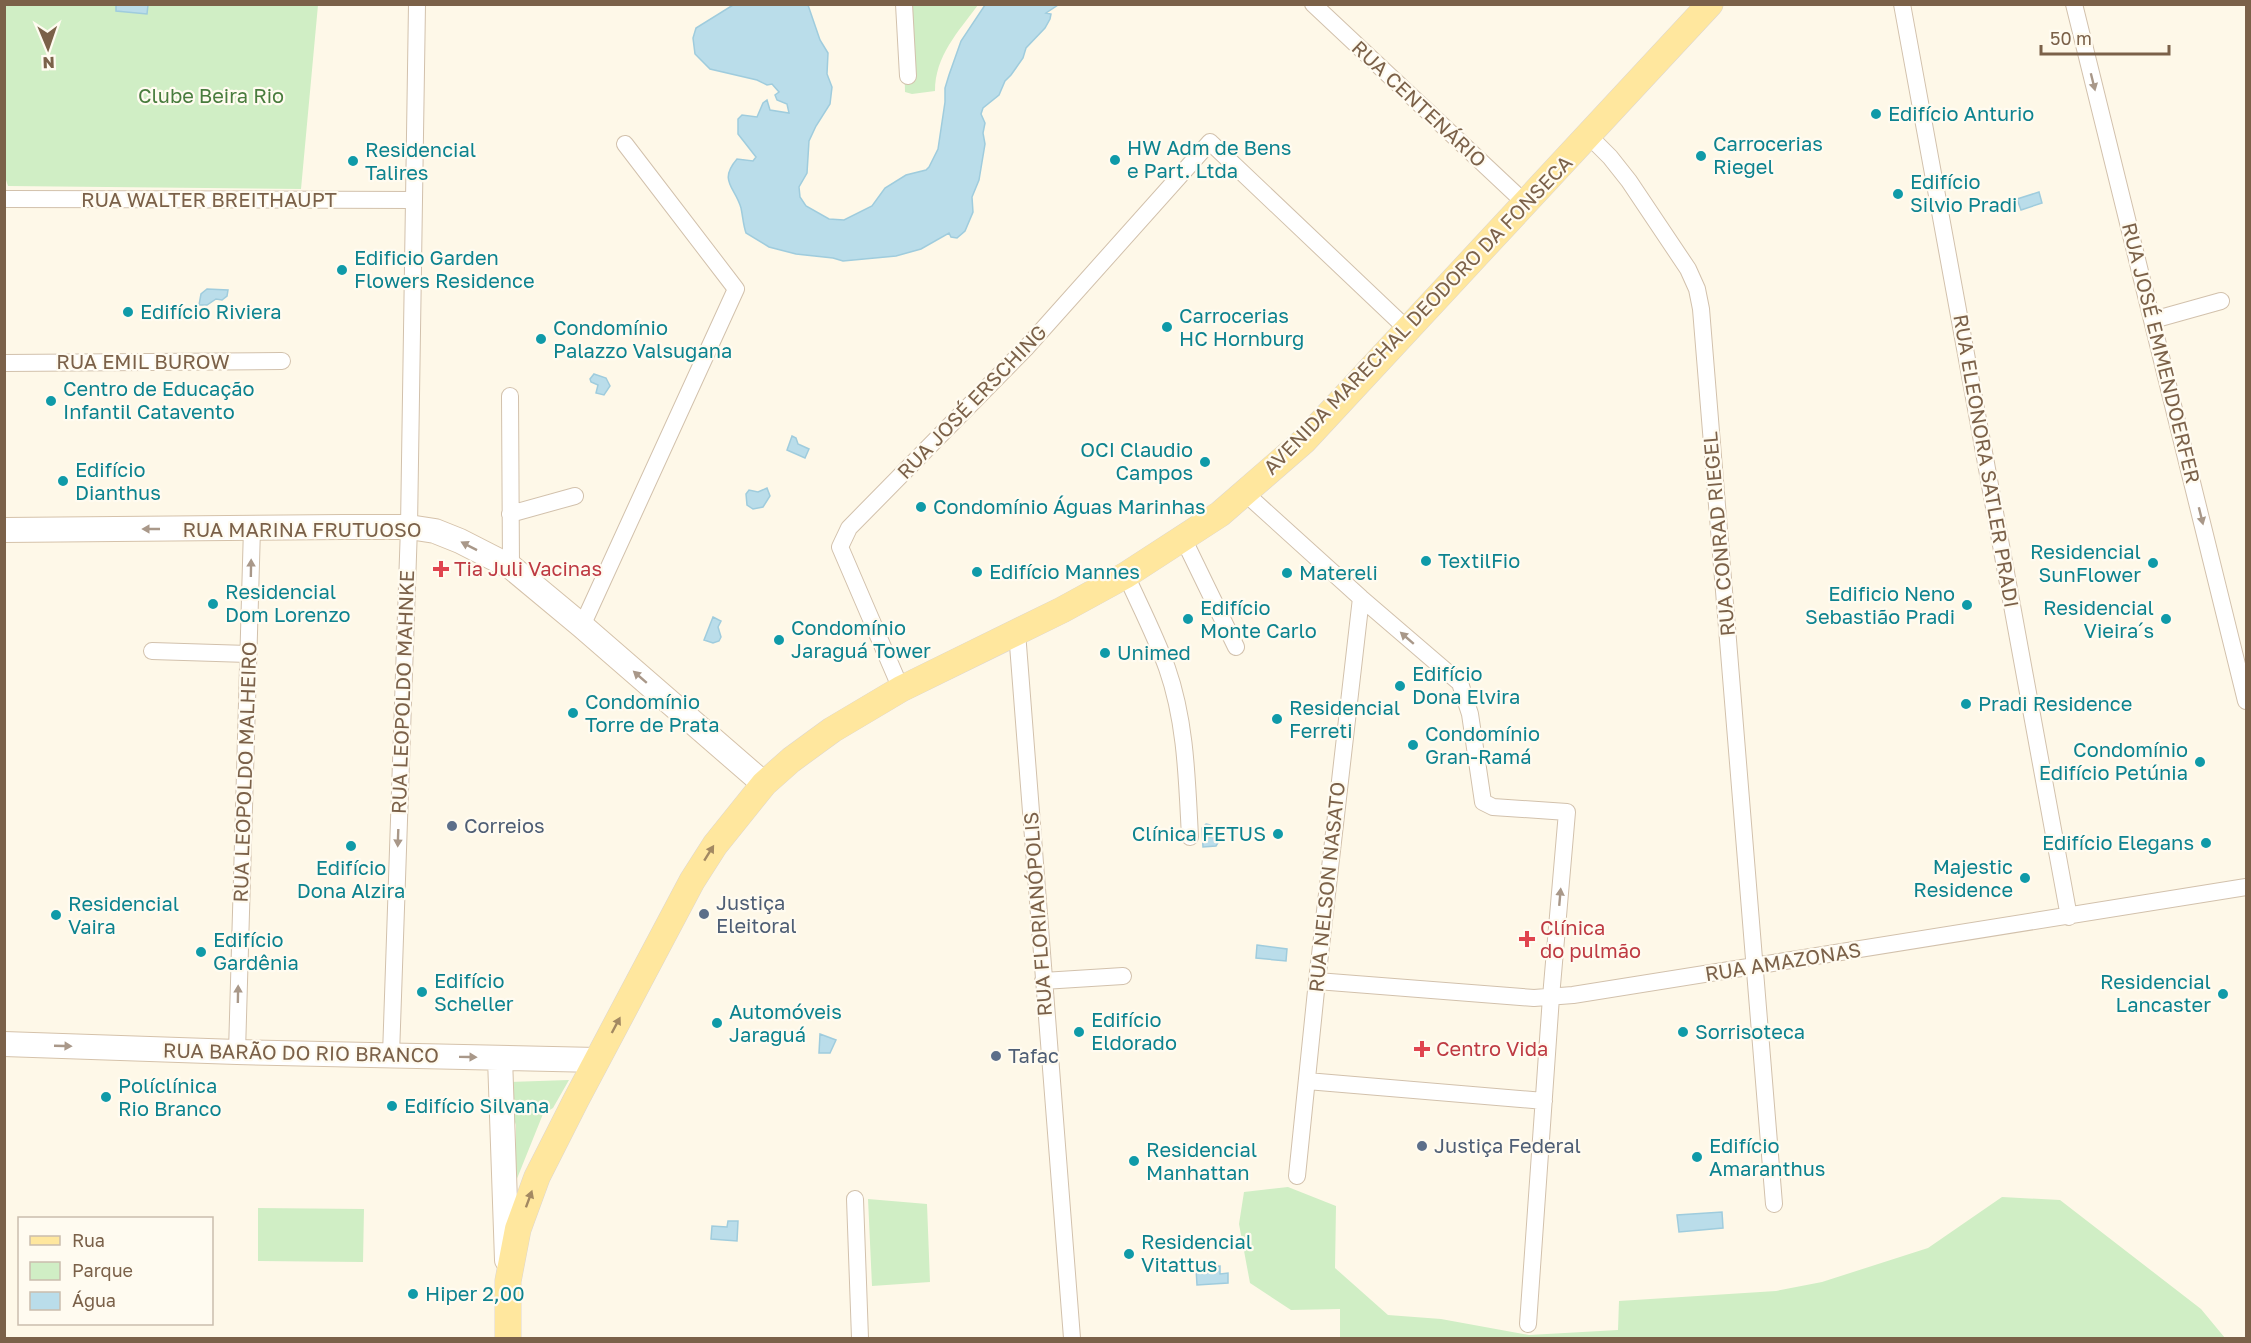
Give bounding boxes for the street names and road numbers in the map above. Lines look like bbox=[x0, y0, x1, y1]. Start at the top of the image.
street label: RUA CENTENÁRIO bbox=[1348, 35, 1492, 172]
street label: AVENIDA MARECHAL DEODORO DA FONSECA bbox=[1258, 150, 1577, 479]
street label: RUA WALTER BREITHAUPT bbox=[81, 187, 337, 211]
street label: RUA JOSÉ EMMENDOERFER bbox=[2118, 220, 2206, 486]
street label: RUA ELEONORA SATLER PRADI bbox=[1949, 312, 2025, 609]
street label: RUA JOSÉ ERSCHING bbox=[892, 319, 1051, 483]
street label: RUA EMIL BUROW bbox=[56, 349, 230, 373]
street label: RUA CONRAD RIEGEL bbox=[1697, 431, 1739, 637]
street label: RUA MARINA FRUTUOSO bbox=[182, 517, 422, 541]
street label: RUA LEOPOLDO MAHNKE bbox=[386, 570, 418, 814]
street label: RUA LEOPOLDO MALHEIRO bbox=[227, 641, 261, 903]
street label: RUA NELSON NASATO bbox=[1303, 780, 1349, 993]
street label: RUA FLORIANÓPOLIS bbox=[1018, 811, 1056, 1017]
street label: RUA AMAZONAS bbox=[1703, 937, 1863, 985]
street label: RUA BARÃO DO RIO BRANCO bbox=[163, 1038, 439, 1066]

